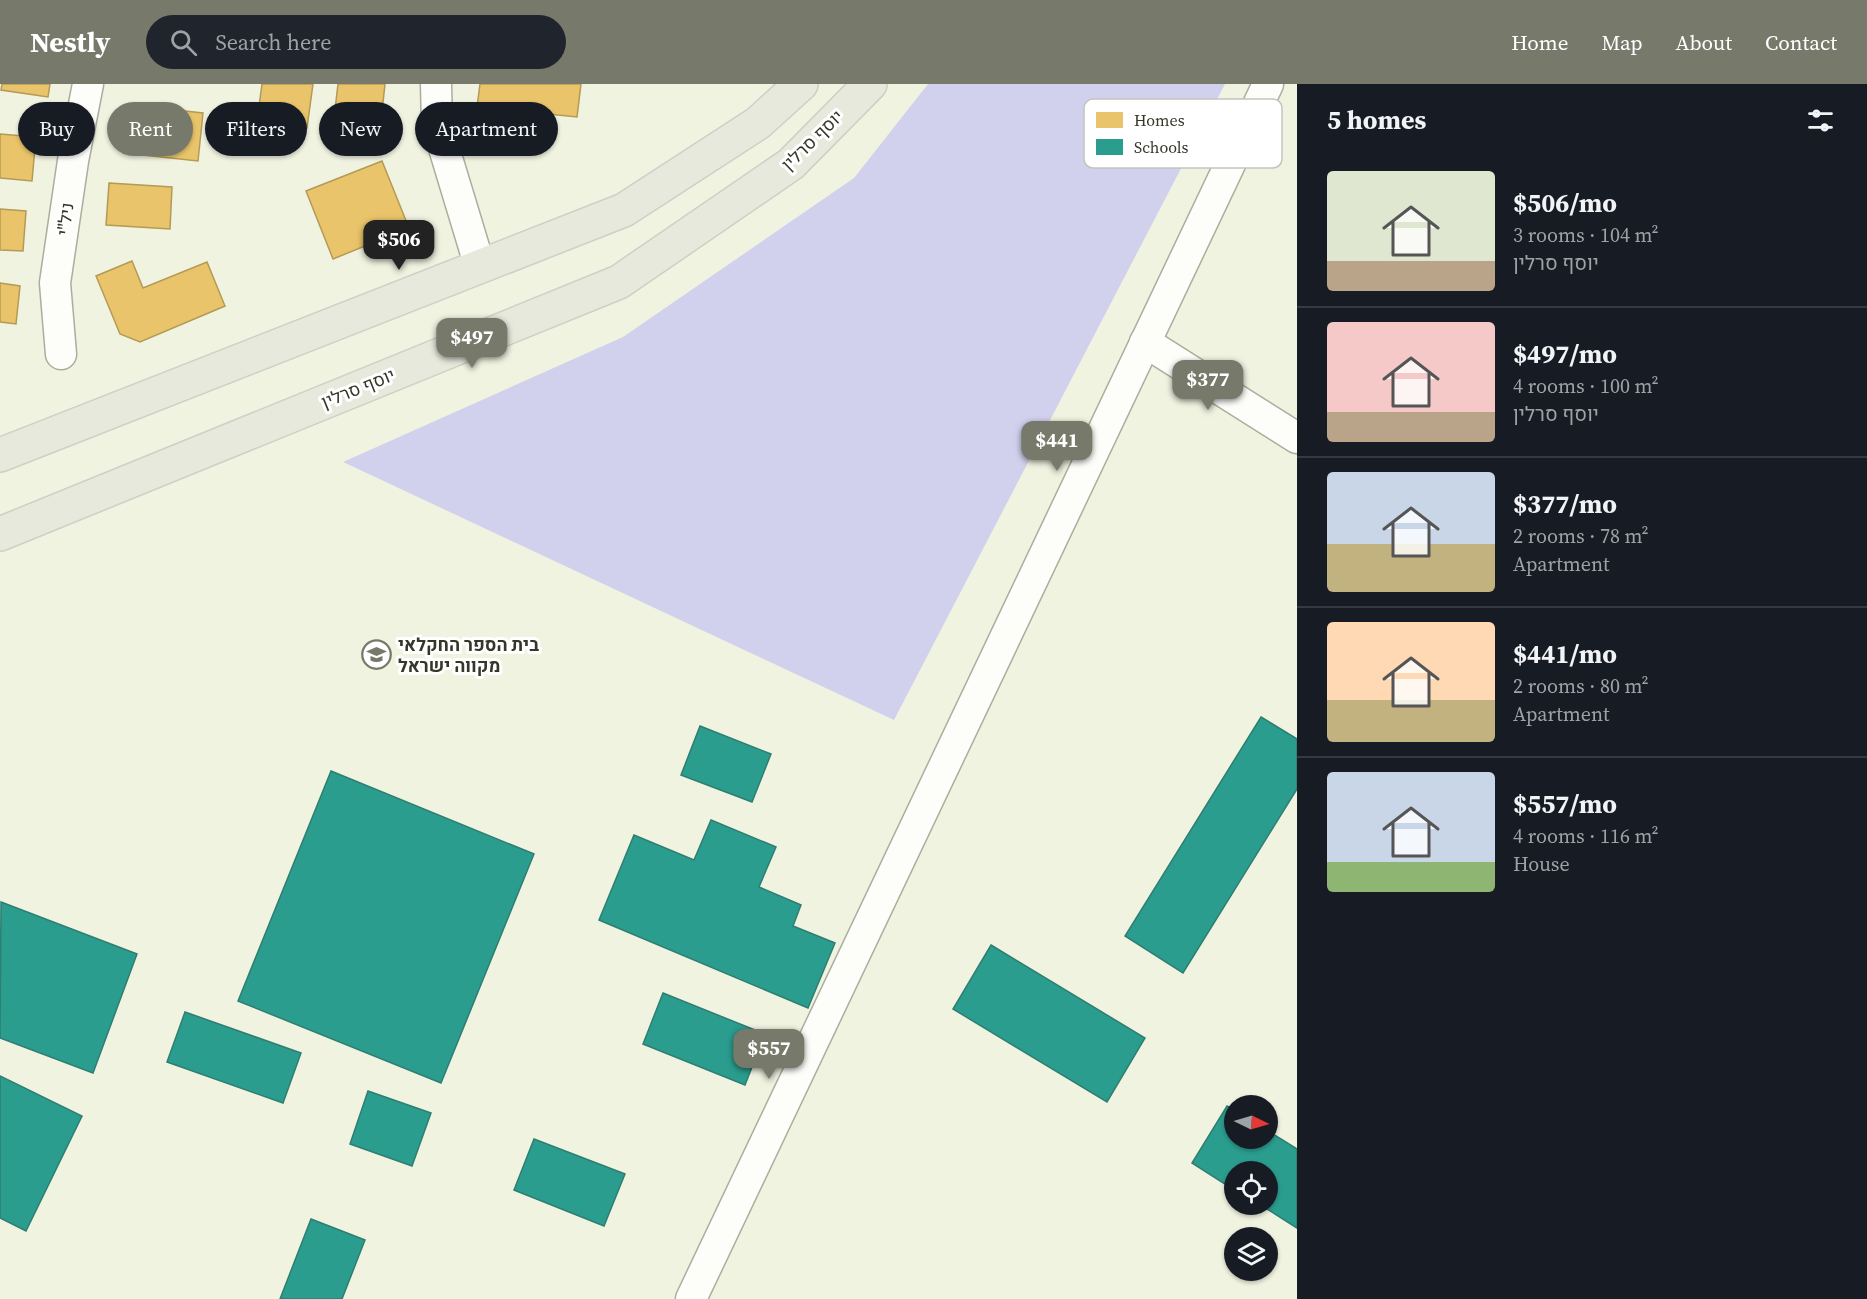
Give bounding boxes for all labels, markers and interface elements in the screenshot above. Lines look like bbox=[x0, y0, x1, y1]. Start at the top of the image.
search box bbox=[146, 15, 566, 69]
text: Nestly bbox=[30, 23, 110, 61]
icon: search bbox=[167, 26, 200, 59]
text: Search here bbox=[215, 27, 331, 57]
text: Home bbox=[1511, 28, 1569, 57]
text: Map bbox=[1602, 28, 1643, 57]
text: About bbox=[1676, 28, 1732, 57]
text: Contact bbox=[1765, 28, 1837, 57]
legend bbox=[1084, 99, 1282, 168]
chip: Buy bbox=[18, 102, 95, 156]
chip: Rent bbox=[107, 102, 193, 156]
chip: Filters bbox=[205, 102, 307, 156]
chip: New bbox=[319, 102, 403, 156]
chip: Apartment bbox=[415, 102, 558, 156]
text: 5 homes bbox=[1327, 102, 1426, 138]
street label: יוסף סרלין bbox=[776, 104, 848, 176]
icon: filters bbox=[1804, 104, 1837, 137]
text: Homes bbox=[1134, 109, 1185, 131]
text: Schools bbox=[1134, 136, 1189, 158]
text: $506/mo bbox=[1513, 185, 1617, 221]
icon: home bbox=[1375, 195, 1447, 267]
street label: ניל"י bbox=[50, 201, 80, 237]
pin: $506 bbox=[363, 220, 435, 271]
text: 3 rooms · 104 m² bbox=[1513, 221, 1659, 249]
text: $506 bbox=[377, 225, 421, 253]
text: יוסף סרלין bbox=[1513, 249, 1599, 277]
pin: $497 bbox=[436, 318, 508, 369]
text: $497 bbox=[450, 323, 494, 351]
text: $497/mo bbox=[1513, 336, 1617, 372]
icon: home bbox=[1375, 346, 1447, 418]
pin: $377 bbox=[1172, 360, 1244, 411]
street label: יוסף סרלין bbox=[318, 362, 398, 414]
text: $377 bbox=[1186, 365, 1230, 393]
text: 4 rooms · 100 m² bbox=[1513, 372, 1659, 400]
text: יוסף סרלין bbox=[1513, 400, 1599, 428]
pin: $441 bbox=[1021, 421, 1093, 472]
text: $441 bbox=[1035, 426, 1079, 454]
text: $377/mo bbox=[1513, 486, 1617, 522]
icon: home bbox=[1375, 496, 1447, 568]
text: 2 rooms · 78 m² bbox=[1513, 522, 1649, 550]
text: Apartment bbox=[1513, 550, 1610, 578]
place label: בית הספר החקלאי מקווה ישראל bbox=[398, 632, 539, 678]
text: $441/mo bbox=[1513, 636, 1617, 672]
school or university icon: בית הספר החקלאי מקווה ישראל bbox=[361, 638, 393, 670]
icon: home bbox=[1375, 646, 1447, 718]
text: 2 rooms · 80 m² bbox=[1513, 672, 1649, 700]
text: Apartment bbox=[1513, 700, 1610, 728]
text: $557/mo bbox=[1513, 786, 1617, 822]
icon: home bbox=[1375, 796, 1447, 868]
text: 4 rooms · 116 m² bbox=[1513, 822, 1659, 850]
text: House bbox=[1513, 850, 1570, 878]
pin: $557 bbox=[733, 1029, 805, 1080]
text: $557 bbox=[747, 1034, 791, 1062]
north arrow bbox=[1224, 1095, 1278, 1149]
map controls bbox=[1224, 1095, 1278, 1281]
button: locate bbox=[1224, 1161, 1278, 1215]
button: layers bbox=[1224, 1227, 1278, 1281]

